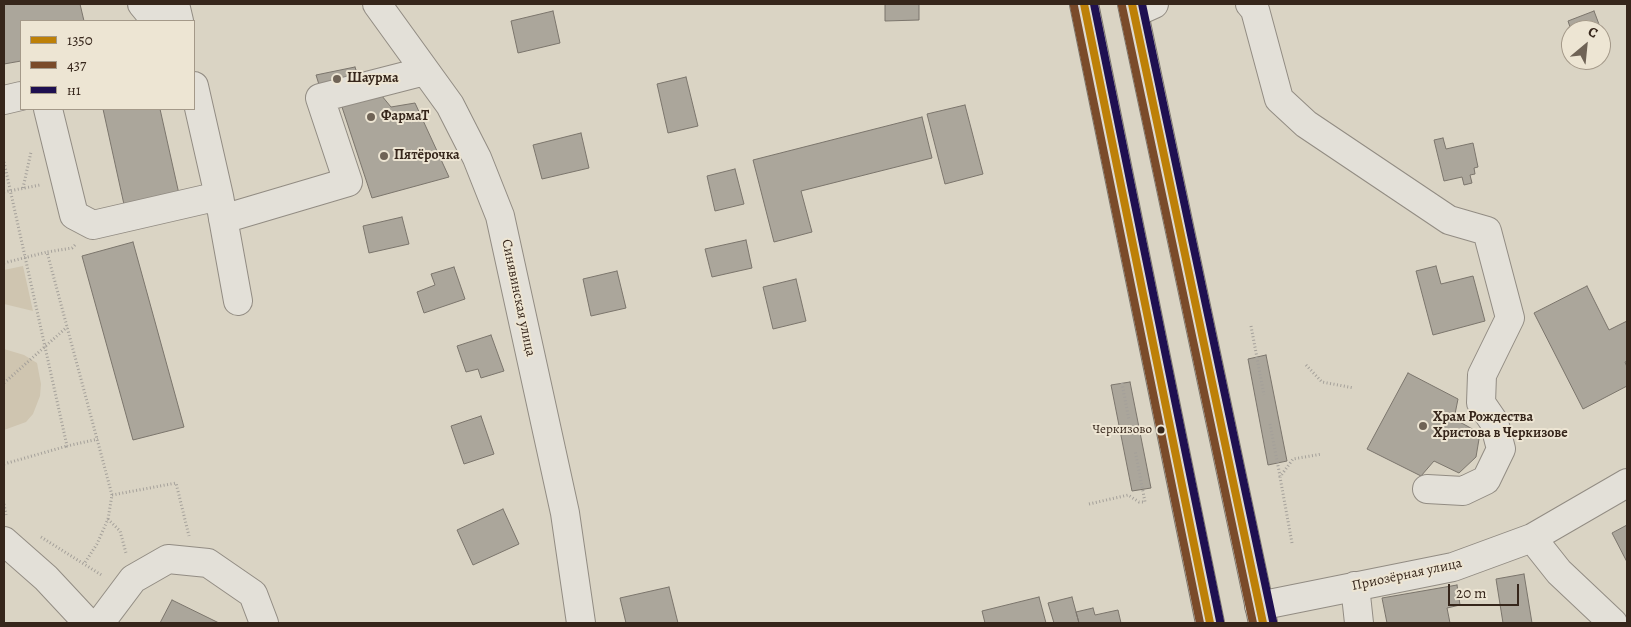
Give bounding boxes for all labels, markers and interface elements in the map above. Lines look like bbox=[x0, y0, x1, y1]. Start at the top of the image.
legend bbox=[20, 20, 195, 110]
north arrow bbox=[1561, 20, 1611, 70]
text: С bbox=[1585, 22, 1601, 43]
text: 1350 bbox=[67, 30, 93, 50]
text: 437 bbox=[67, 55, 86, 75]
place label: Шаурма bbox=[347, 71, 399, 87]
marker: Шаурма bbox=[331, 73, 343, 85]
text: н1 bbox=[67, 80, 81, 100]
place label: ФармаТ bbox=[381, 109, 429, 125]
marker: ФармаТ bbox=[365, 111, 377, 123]
place label: Пятёрочка bbox=[394, 148, 460, 164]
marker: Пятёрочка bbox=[378, 150, 390, 162]
street label: Синявинская улица bbox=[497, 238, 539, 358]
place label: Храм Рождества Христова в Черкизове bbox=[1433, 410, 1568, 442]
marker: Храм Рождества Христова в Черкизове bbox=[1417, 420, 1429, 432]
place label: Черкизово bbox=[1092, 422, 1152, 438]
marker: Черкизово bbox=[1156, 425, 1166, 435]
street label: Приозёрная улица bbox=[1350, 555, 1464, 595]
scale bar bbox=[1451, 574, 1522, 606]
text: 20 m bbox=[1456, 583, 1487, 603]

